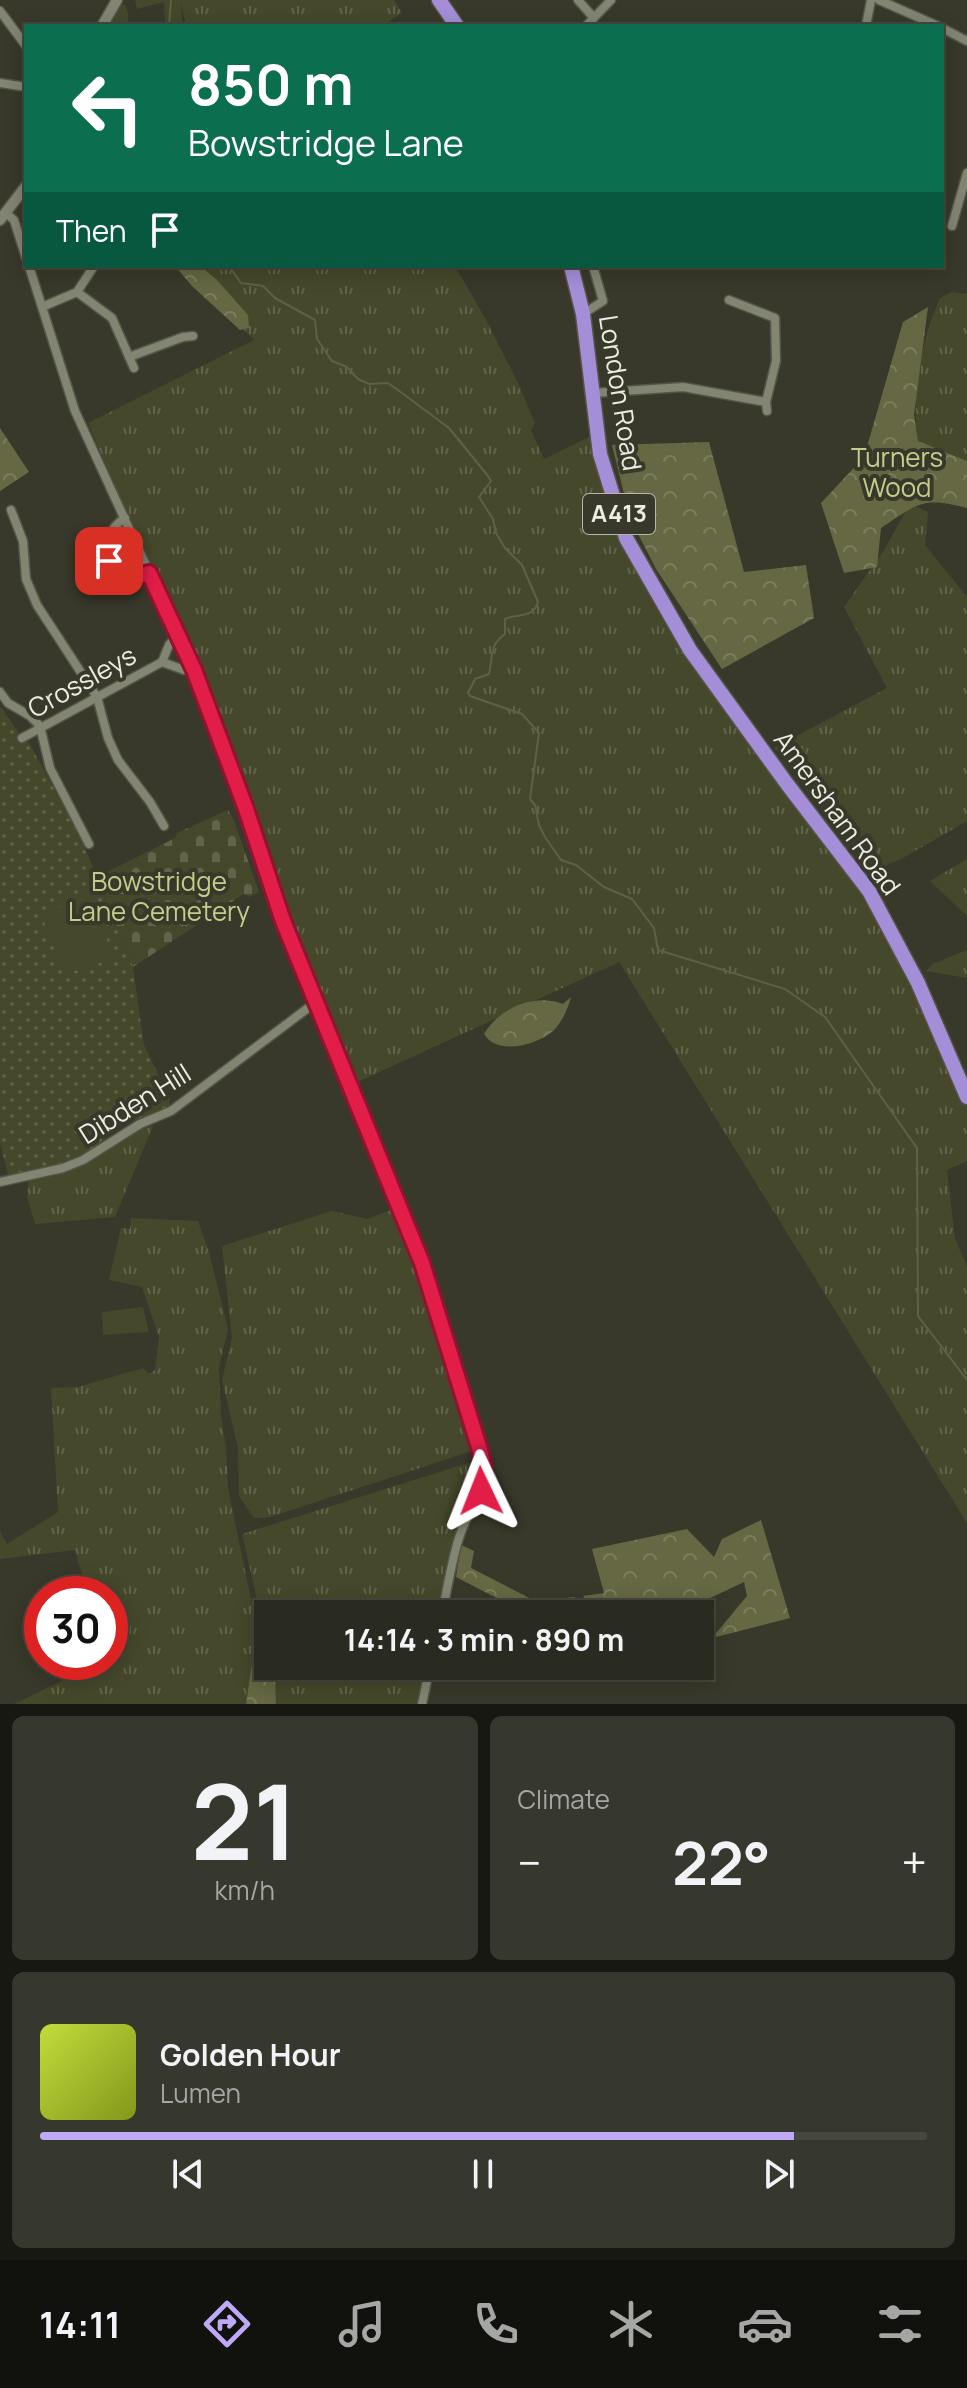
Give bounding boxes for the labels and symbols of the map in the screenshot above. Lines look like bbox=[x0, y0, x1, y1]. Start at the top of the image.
street label: London Road bbox=[591, 312, 651, 473]
park label: Turners Wood bbox=[851, 439, 943, 505]
road number: A413 bbox=[583, 494, 655, 534]
pin bbox=[75, 527, 143, 595]
street label: Crossleys bbox=[21, 637, 142, 726]
street label: Amersham Road bbox=[766, 723, 910, 902]
park label: Bowstridge Lane Cemetery bbox=[68, 863, 250, 929]
street label: Dibden Hill bbox=[72, 1055, 197, 1152]
position arrow bbox=[439, 1449, 523, 1533]
speed limit sign: 30 bbox=[24, 1576, 128, 1680]

